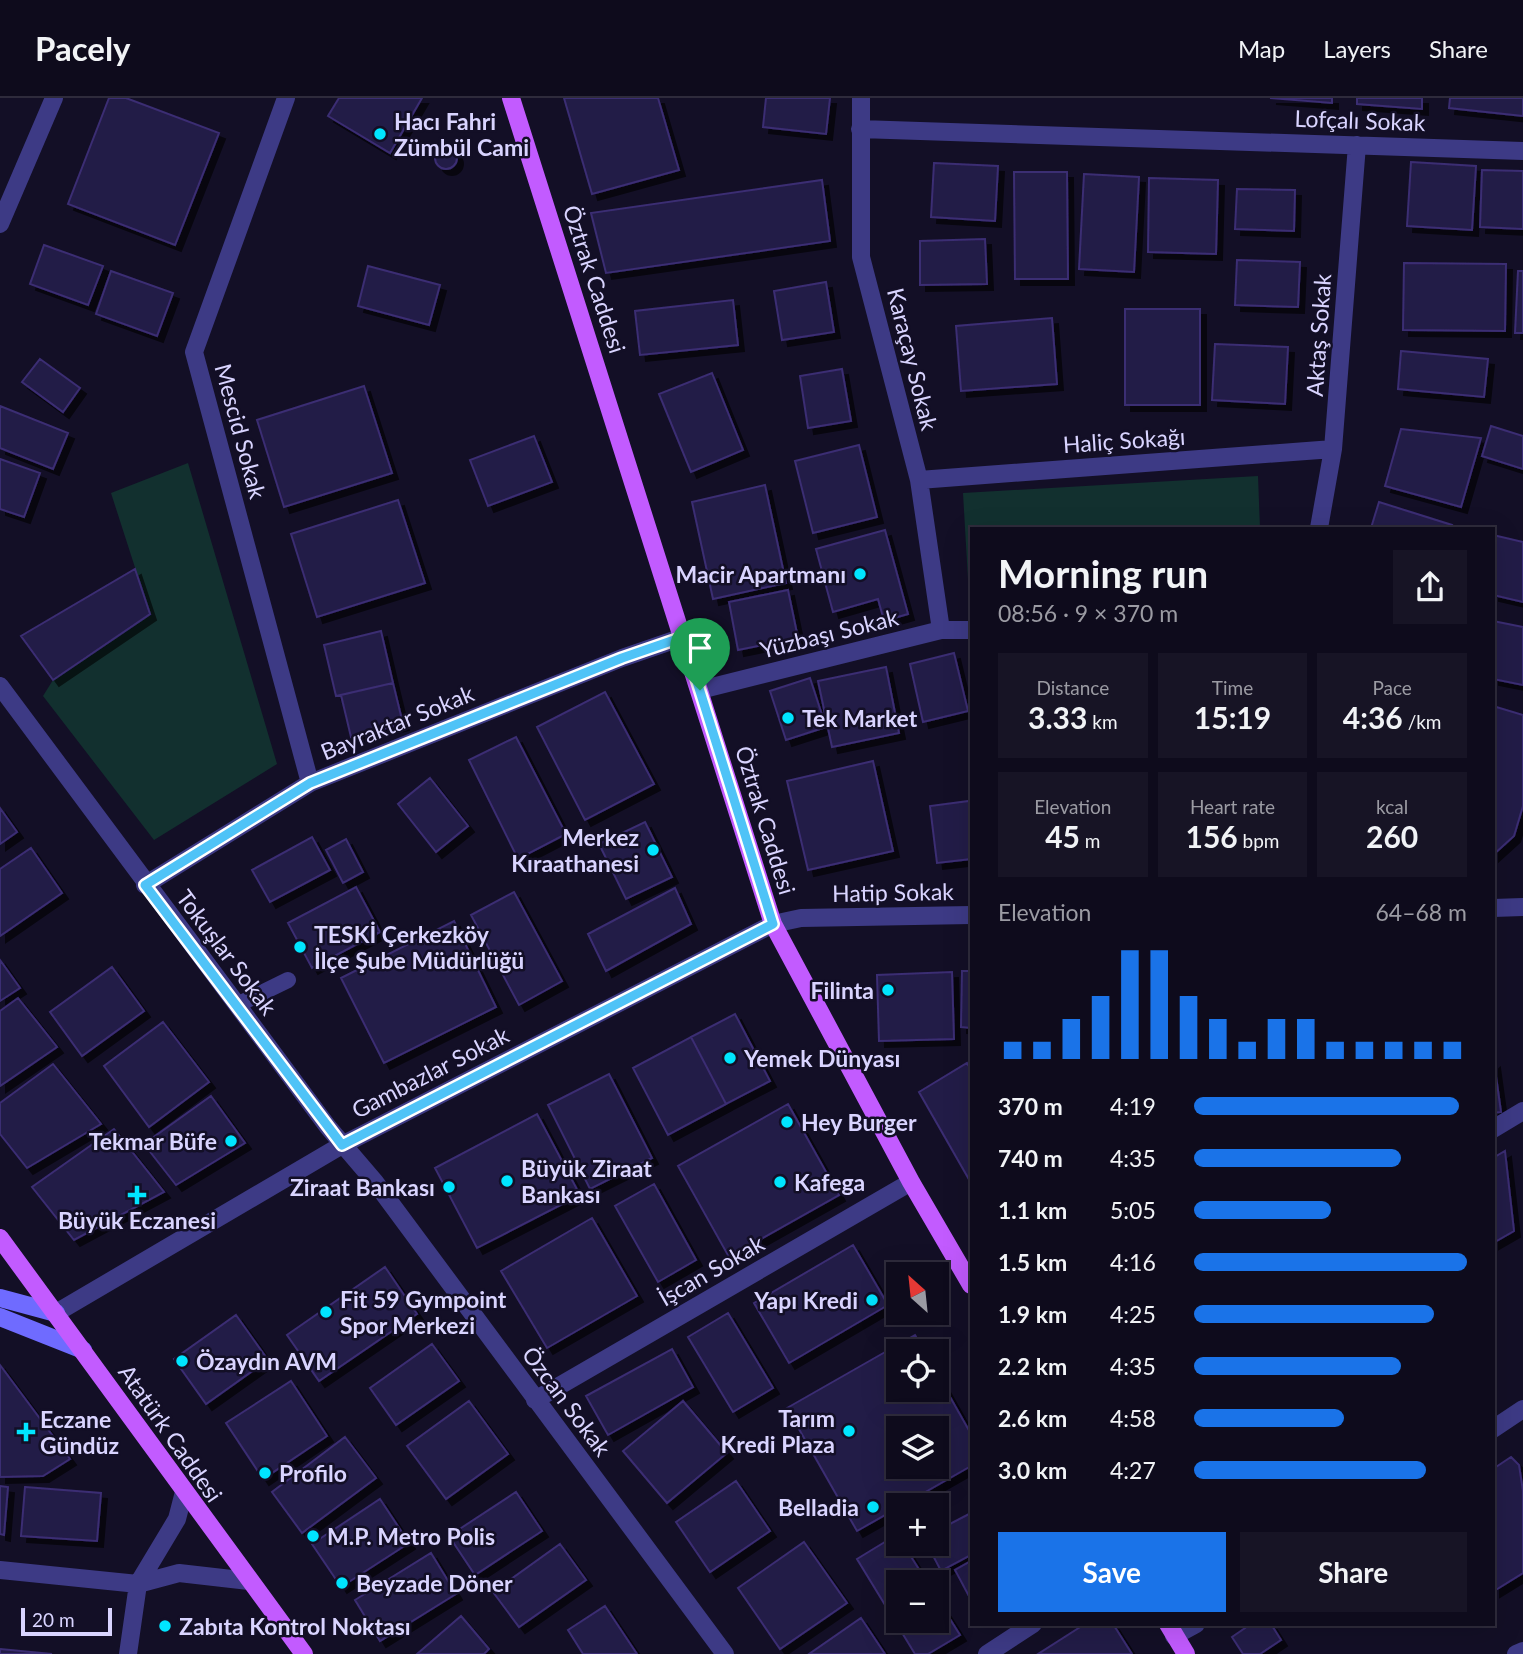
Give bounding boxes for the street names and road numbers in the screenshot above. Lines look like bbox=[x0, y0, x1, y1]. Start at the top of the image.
street label: Lofçalı Sokak bbox=[1294, 104, 1426, 136]
street label: Öztrak Caddesi bbox=[558, 201, 632, 357]
street label: Aktaş Sokak bbox=[1300, 272, 1336, 397]
street label: Karaçay Sokak bbox=[882, 285, 944, 433]
street label: Mescid Sokak bbox=[210, 360, 273, 502]
street label: Haliç Sokağı bbox=[1062, 422, 1186, 458]
street label: Yüzbaşı Sokak bbox=[757, 602, 901, 664]
street label: Bayraktar Sokak bbox=[316, 678, 478, 765]
street label: Öztrak Caddesi bbox=[730, 742, 802, 898]
street label: Hatip Sokak bbox=[832, 877, 954, 907]
street label: Tokuşlar Sokak bbox=[171, 884, 283, 1020]
street label: Gambazlar Sokak bbox=[347, 1020, 514, 1124]
street label: İşcan Sokak bbox=[653, 1228, 769, 1311]
street label: Özcan Sokak bbox=[517, 1341, 617, 1461]
street label: Atatürk Caddesi bbox=[113, 1359, 229, 1507]

